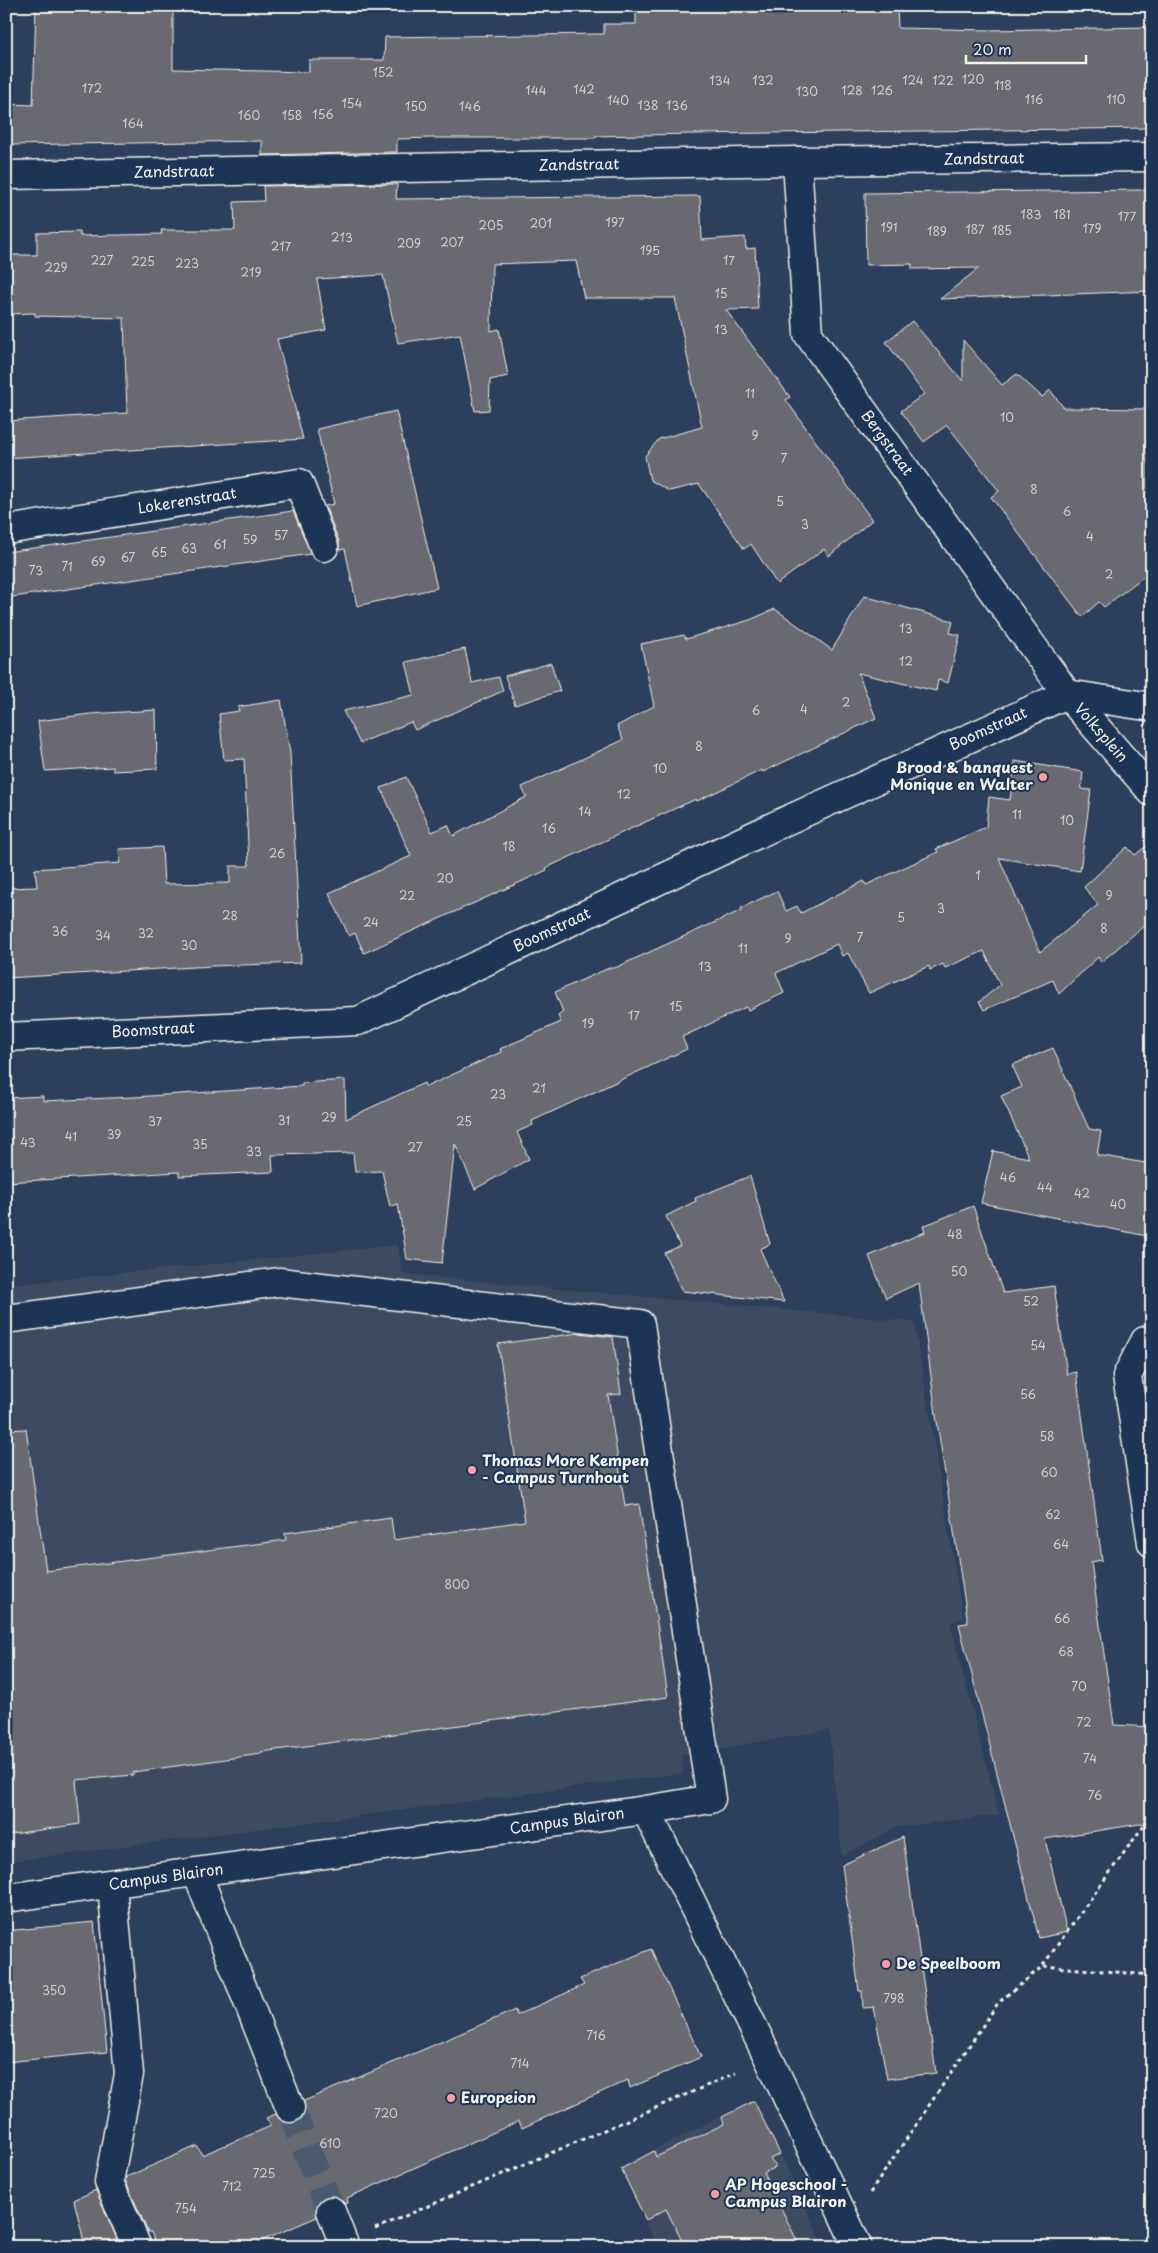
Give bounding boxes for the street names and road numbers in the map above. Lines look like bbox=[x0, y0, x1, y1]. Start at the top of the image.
street label: Zandstraat bbox=[943, 145, 1024, 170]
street label: Zandstraat bbox=[538, 151, 619, 176]
street label: Zandstraat bbox=[133, 158, 214, 183]
street label: Bergstraat bbox=[857, 405, 920, 480]
street label: Lokerenstraat bbox=[136, 480, 238, 519]
street label: Volksplein bbox=[1070, 697, 1134, 767]
street label: Boomstraat bbox=[945, 700, 1030, 755]
street label: Boomstraat bbox=[509, 901, 594, 957]
street label: Boomstraat bbox=[111, 1015, 195, 1042]
street label: Campus Blairon bbox=[508, 1800, 626, 1839]
street label: Campus Blairon bbox=[107, 1856, 225, 1895]

